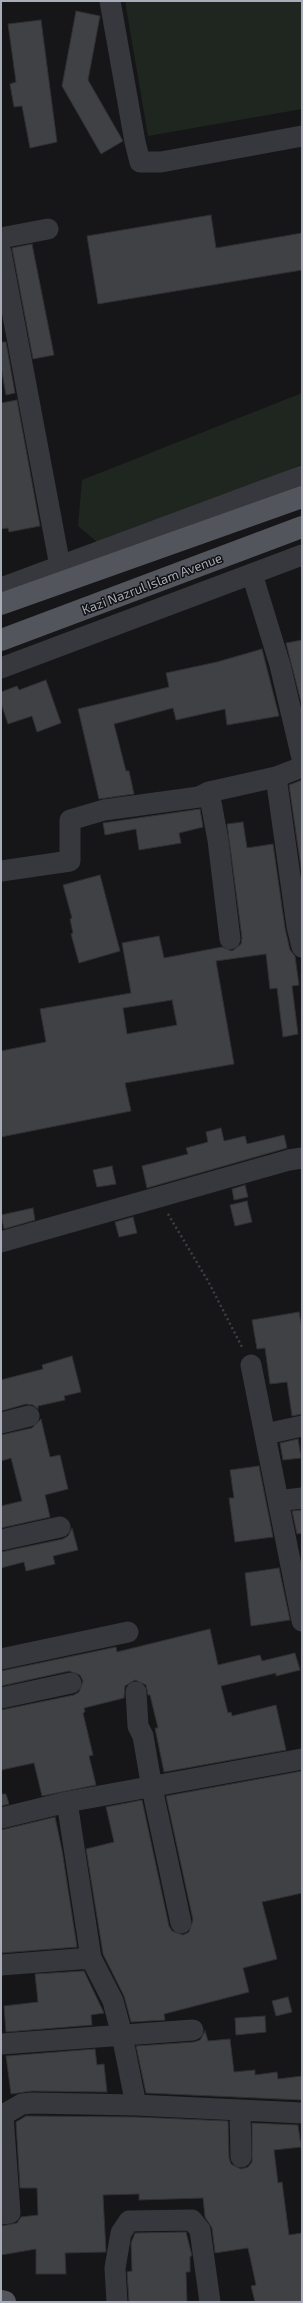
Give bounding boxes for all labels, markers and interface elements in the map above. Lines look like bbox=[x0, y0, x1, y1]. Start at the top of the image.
street label: Kazi Nazrul Islam Avenue bbox=[80, 550, 224, 618]

